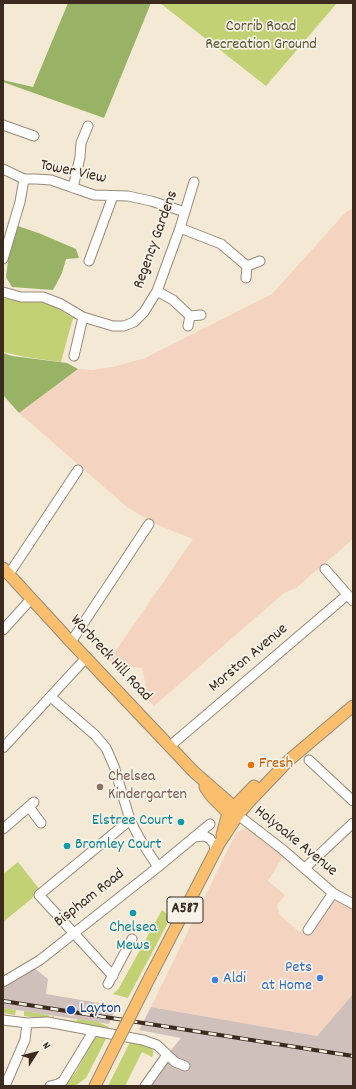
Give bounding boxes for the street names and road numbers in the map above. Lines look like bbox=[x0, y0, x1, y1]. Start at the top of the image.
street label: Tower View bbox=[38, 157, 108, 189]
street label: Regency Gardens bbox=[130, 188, 184, 292]
street label: Warbreck Hill Road bbox=[65, 612, 155, 706]
street label: Morston Avenue bbox=[206, 620, 292, 698]
street label: Holyoake Avenue bbox=[250, 803, 340, 881]
street label: Bispham Road bbox=[51, 866, 129, 932]
road number: A587 bbox=[167, 897, 203, 923]

